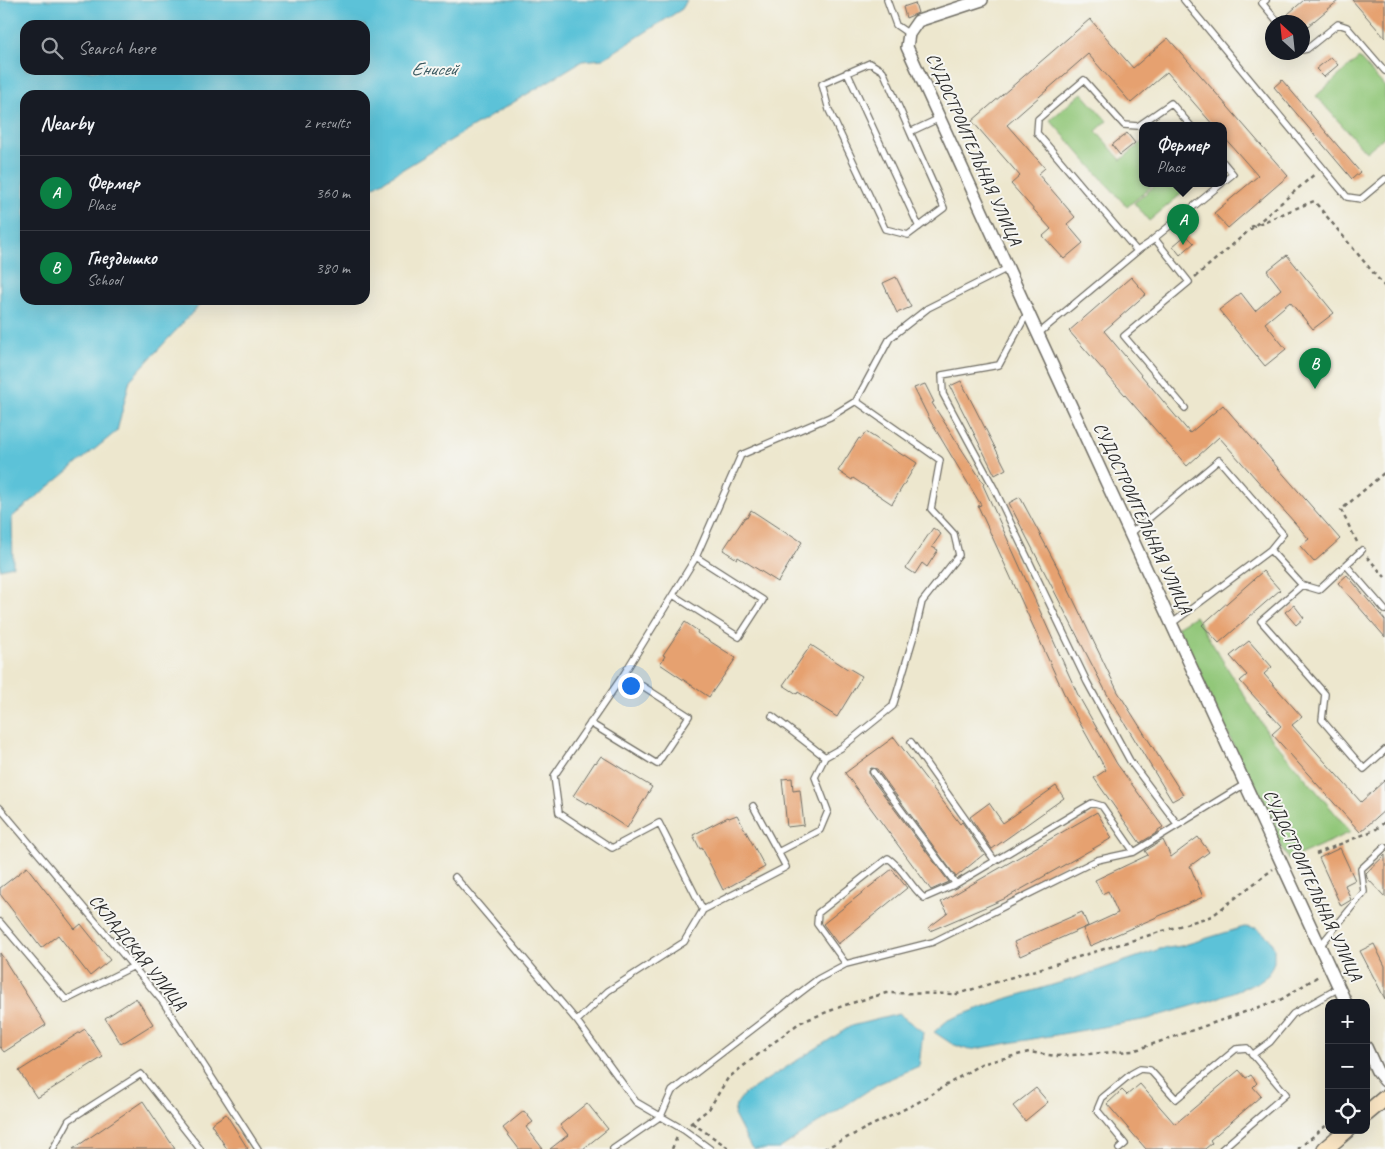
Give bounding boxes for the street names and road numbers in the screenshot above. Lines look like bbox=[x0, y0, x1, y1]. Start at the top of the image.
street label: СУДОСТРОИТЕЛЬНАЯ УЛИЦА bbox=[922, 49, 1027, 250]
street label: СУДОСТРОИТЕЛЬНАЯ УЛИЦА bbox=[1089, 419, 1197, 618]
street label: СУДОСТРОИТЕЛЬНАЯ УЛИЦА bbox=[1259, 786, 1367, 985]
street label: СКЛАДСКАЯ УЛИЦА bbox=[85, 890, 192, 1015]

